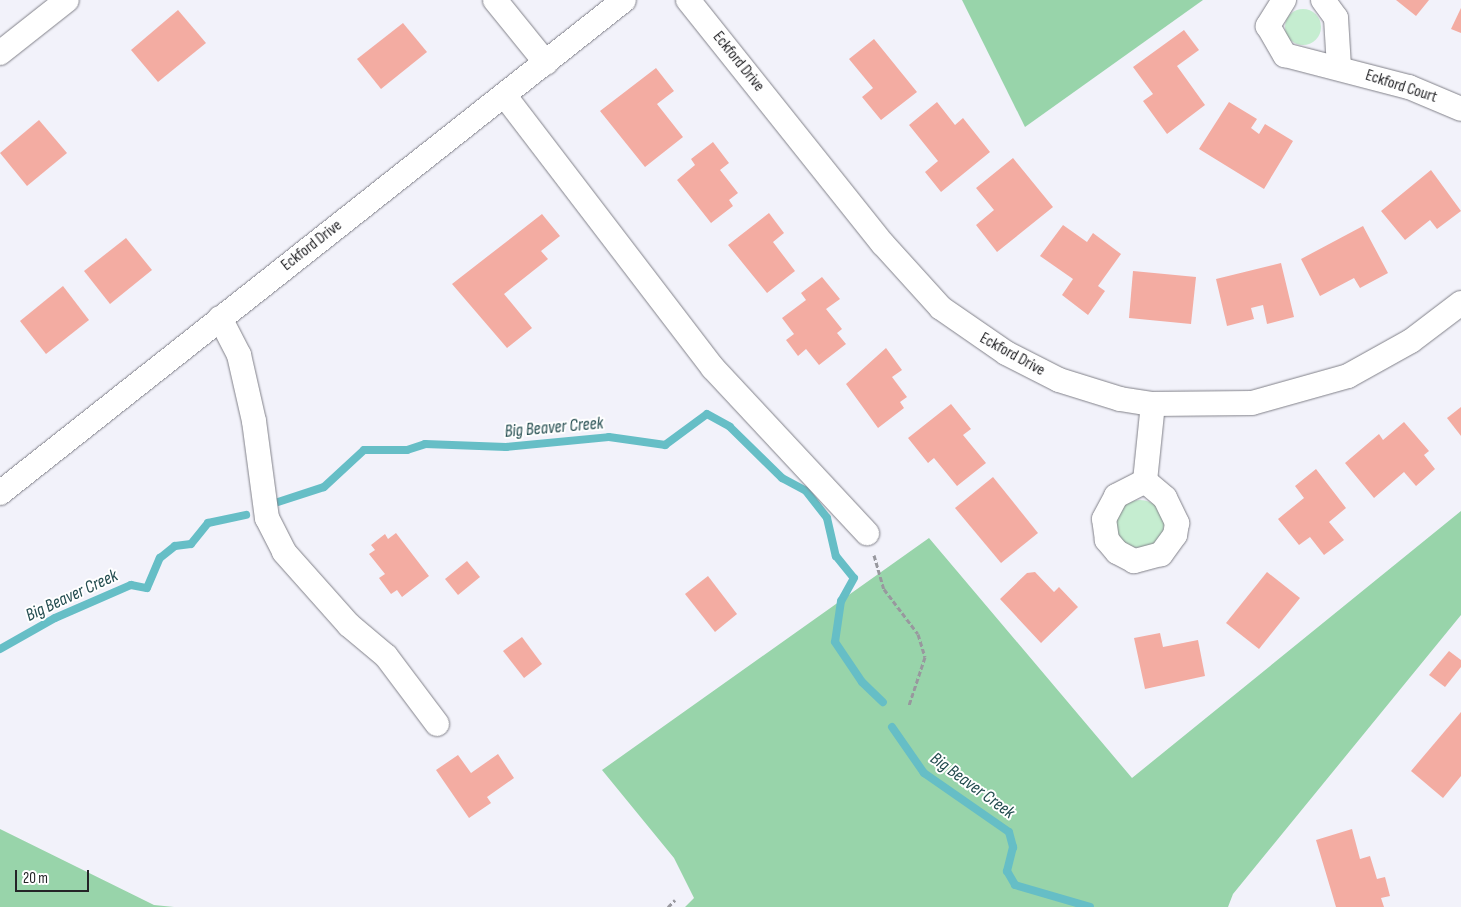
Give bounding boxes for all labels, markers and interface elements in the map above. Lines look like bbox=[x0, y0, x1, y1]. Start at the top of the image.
street label: Eckford Drive bbox=[708, 28, 768, 96]
street label: Eckford Court bbox=[1363, 66, 1439, 108]
street label: Eckford Drive bbox=[278, 216, 346, 276]
street label: Eckford Drive bbox=[976, 329, 1048, 381]
water label: Big Beaver Creek bbox=[504, 413, 604, 443]
water label: Big Beaver Creek bbox=[23, 565, 121, 627]
water label: Big Beaver Creek bbox=[926, 748, 1018, 824]
scale bar bbox=[18, 860, 91, 892]
text: 20 m bbox=[23, 869, 48, 888]

